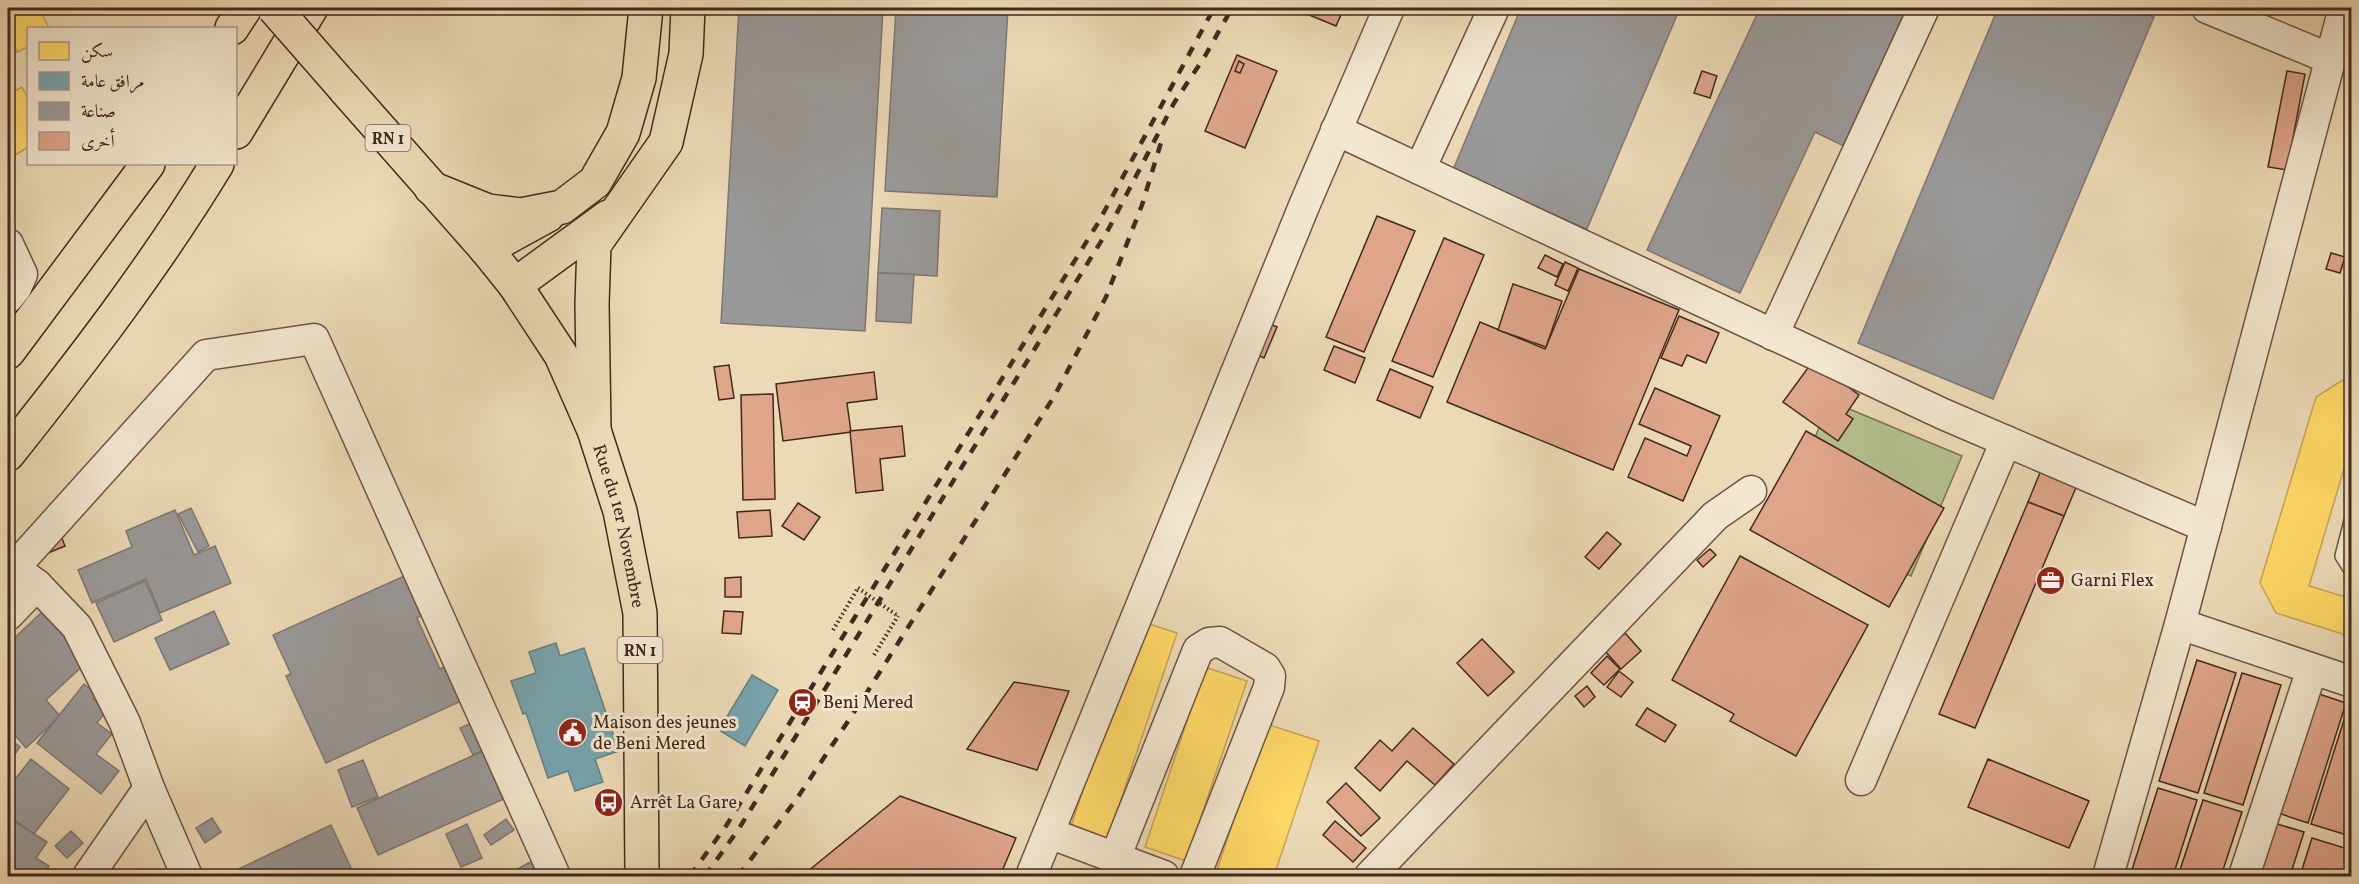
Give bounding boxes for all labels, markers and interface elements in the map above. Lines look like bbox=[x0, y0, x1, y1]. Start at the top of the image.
legend bbox=[27, 27, 237, 165]
text: سكن bbox=[81, 40, 113, 65]
text: مرافق عامة bbox=[81, 70, 144, 95]
text: صناعة bbox=[81, 100, 116, 125]
road number: RN 1 bbox=[366, 125, 410, 151]
text: أخرى bbox=[81, 128, 116, 155]
street label: Rue du 1er Novembre bbox=[585, 441, 650, 610]
office icon: Garni Flex bbox=[2034, 564, 2066, 596]
place label: Garni Flex bbox=[2071, 569, 2154, 594]
road number: RN 1 bbox=[618, 637, 662, 663]
station icon: Beni Mered bbox=[786, 686, 818, 718]
place label: Beni Mered bbox=[823, 691, 914, 716]
place label: Maison des jeunes de Beni Mered bbox=[593, 711, 737, 757]
public building icon: Maison des jeunes de Beni Mered bbox=[556, 716, 588, 748]
bus stop icon: Arrêt La Gare bbox=[593, 786, 625, 818]
place label: Arrêt La Gare bbox=[630, 791, 737, 816]

